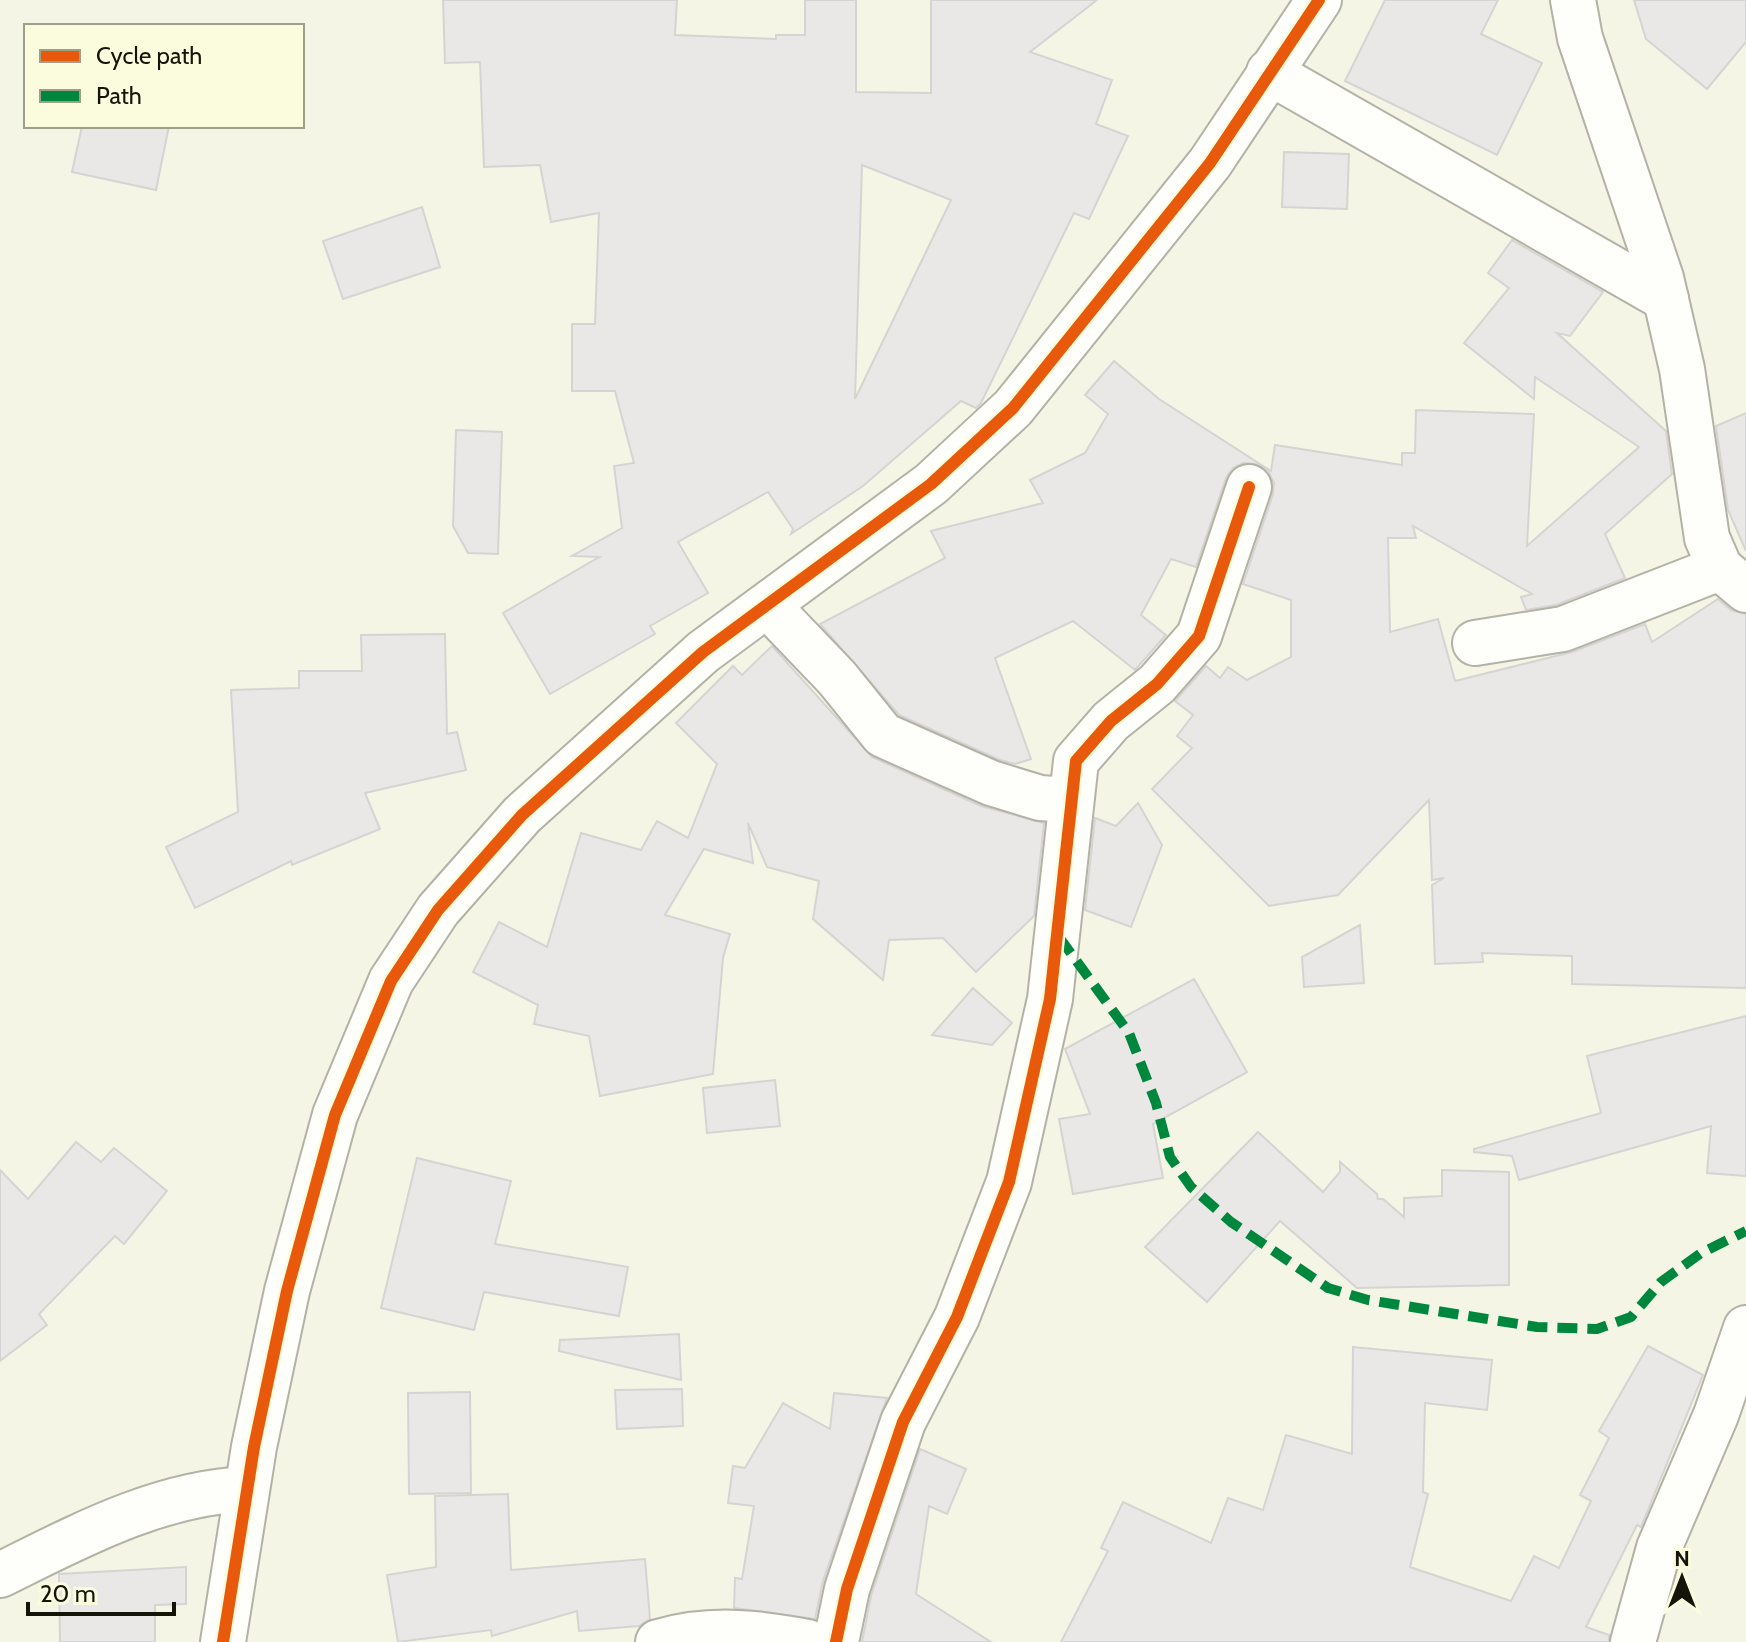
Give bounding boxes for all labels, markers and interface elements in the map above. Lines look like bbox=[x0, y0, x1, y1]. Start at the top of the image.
legend bbox=[24, 24, 304, 128]
text: Cycle path bbox=[96, 41, 202, 70]
text: Path bbox=[96, 81, 142, 110]
north arrow bbox=[1642, 1538, 1722, 1618]
text: N bbox=[1674, 1545, 1690, 1572]
scale bar bbox=[28, 1566, 174, 1616]
text: 20 m bbox=[40, 1579, 96, 1608]

